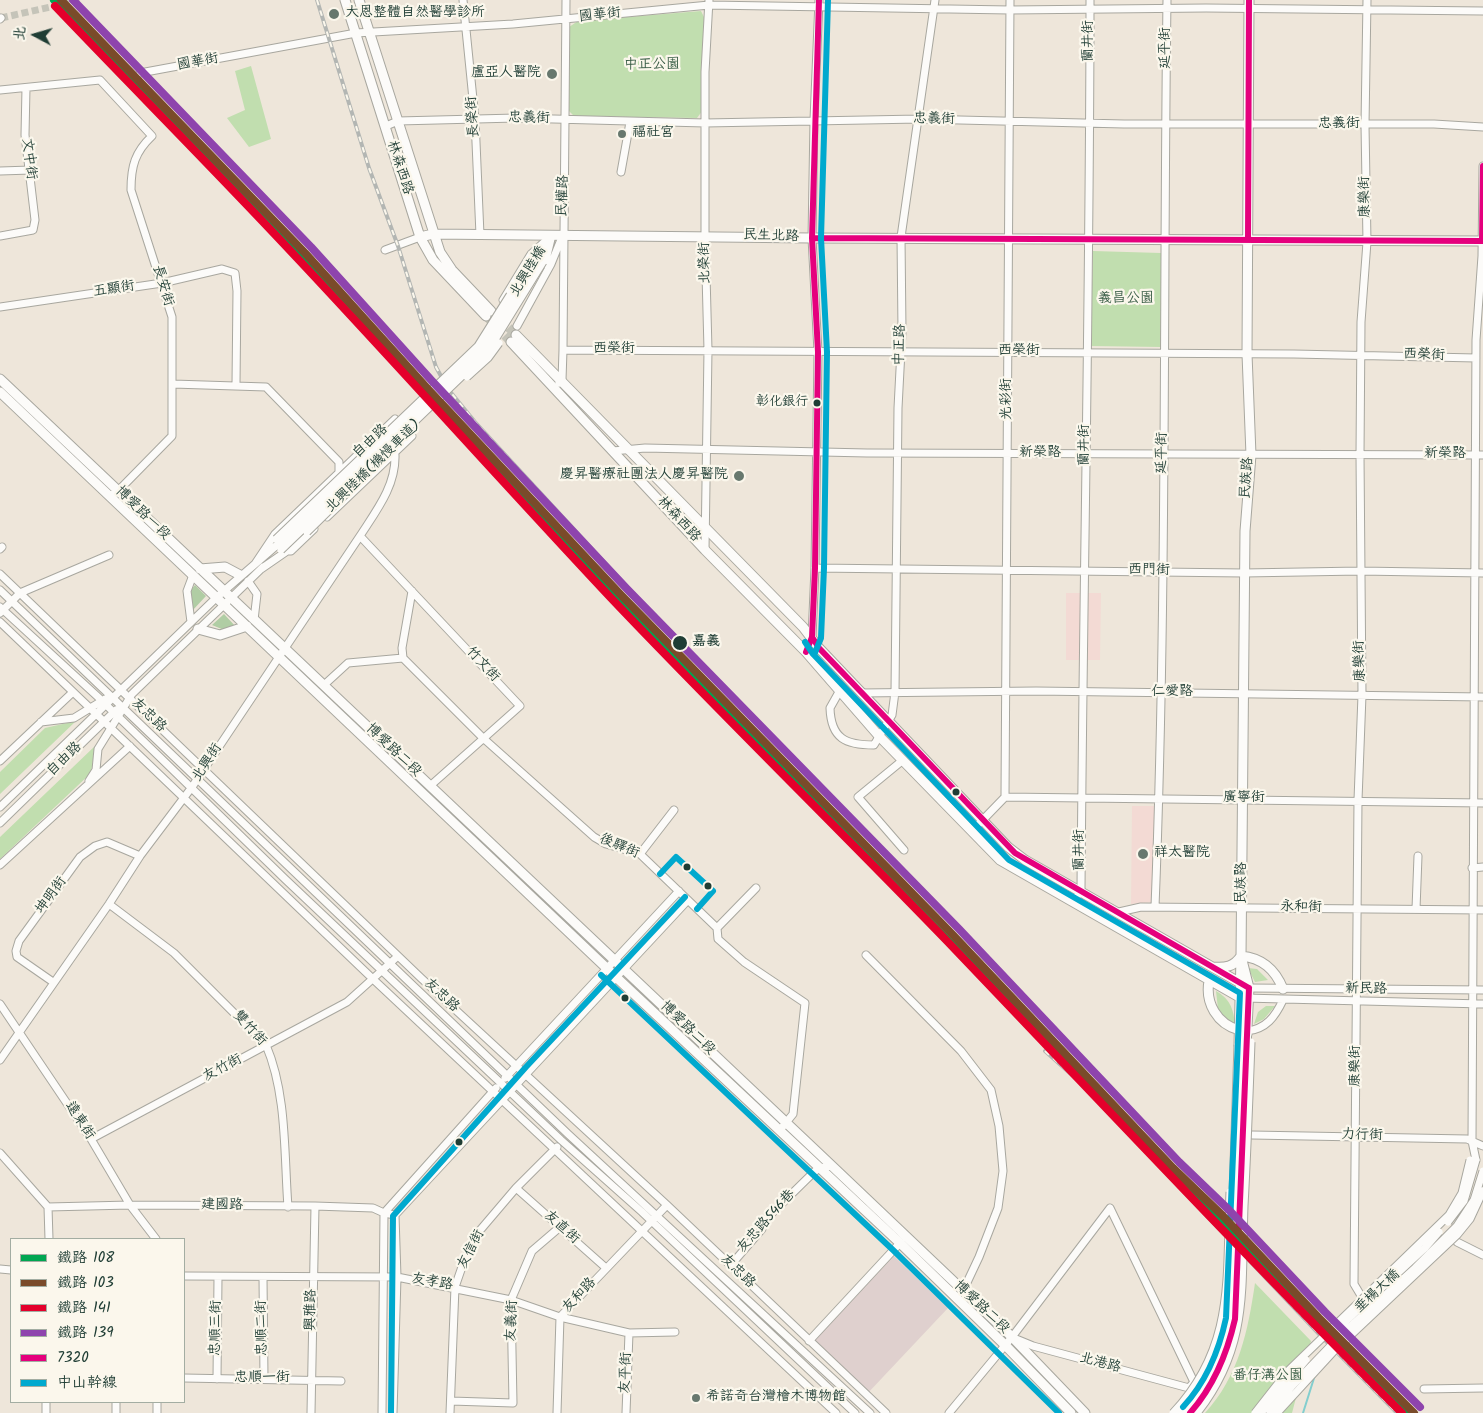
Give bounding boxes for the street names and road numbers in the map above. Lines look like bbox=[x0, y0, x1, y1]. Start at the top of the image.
street label: 國華街 bbox=[578, 5, 622, 27]
street label: 蘭井街 bbox=[1082, 20, 1098, 62]
street label: 延平街 bbox=[1159, 27, 1175, 69]
street label: 國華街 bbox=[176, 51, 220, 75]
street label: 長榮街 bbox=[464, 95, 484, 139]
street label: 忠義街 bbox=[508, 110, 550, 128]
street label: 忠義街 bbox=[913, 111, 955, 129]
street label: 忠義街 bbox=[1318, 117, 1360, 133]
street label: 文中街 bbox=[17, 137, 39, 181]
street label: 林森西路 bbox=[382, 139, 416, 197]
street label: 民權路 bbox=[555, 175, 573, 217]
street label: 康樂街 bbox=[1357, 176, 1375, 218]
street label: 民生北路 bbox=[743, 228, 799, 246]
street label: 北榮街 bbox=[697, 242, 715, 284]
street label: 北興陸橋 bbox=[507, 244, 551, 300]
street label: 長安街 bbox=[148, 263, 176, 309]
street label: 五顯街 bbox=[92, 278, 136, 302]
street label: 中正路 bbox=[892, 324, 910, 366]
street label: 西榮街 bbox=[593, 342, 635, 358]
street label: 西榮街 bbox=[998, 344, 1040, 360]
street label: 西榮街 bbox=[1403, 347, 1445, 365]
street label: 光彩街 bbox=[1000, 378, 1016, 420]
street label: 北興陸橋(機慢車道) bbox=[323, 417, 425, 517]
street label: 自由路 bbox=[350, 422, 392, 462]
street label: 蘭井街 bbox=[1078, 424, 1094, 466]
street label: 延平街 bbox=[1154, 432, 1172, 474]
street label: 新榮路 bbox=[1019, 446, 1061, 462]
street label: 新榮路 bbox=[1424, 447, 1466, 463]
street label: 民族路 bbox=[1238, 456, 1258, 500]
street label: 博愛路一段 bbox=[111, 484, 173, 544]
street label: 林森西路 bbox=[653, 494, 703, 546]
street label: 西門街 bbox=[1128, 562, 1170, 580]
street label: 康樂街 bbox=[1352, 640, 1370, 682]
street label: 竹文街 bbox=[462, 644, 502, 686]
street label: 仁愛路 bbox=[1151, 685, 1193, 701]
street label: 友忠路 bbox=[127, 695, 169, 737]
street label: 博愛路二段 bbox=[362, 721, 424, 781]
street label: 自由路 bbox=[44, 739, 86, 781]
street label: 北興街 bbox=[190, 741, 226, 785]
street label: 廣寧街 bbox=[1223, 791, 1265, 807]
street label: 蘭井街 bbox=[1073, 829, 1089, 871]
street label: 後驛街 bbox=[596, 831, 642, 863]
street label: 民族路 bbox=[1235, 862, 1251, 904]
street label: 坤明街 bbox=[33, 874, 71, 918]
street label: 永和街 bbox=[1280, 899, 1322, 917]
street label: 友忠路 bbox=[420, 976, 462, 1016]
street label: 新民路 bbox=[1345, 981, 1387, 999]
street label: 博愛路二段 bbox=[656, 999, 718, 1059]
street label: 雙竹街 bbox=[229, 1008, 269, 1050]
street label: 康樂街 bbox=[1349, 1045, 1365, 1087]
street label: 友竹街 bbox=[201, 1052, 245, 1086]
street label: 遠東街 bbox=[61, 1099, 97, 1143]
street label: 力行街 bbox=[1341, 1127, 1383, 1145]
street label: 友忠路546巷 bbox=[734, 1187, 800, 1257]
street label: 建國路 bbox=[201, 1197, 243, 1215]
street label: 友直街 bbox=[540, 1208, 582, 1248]
street label: 友信街 bbox=[455, 1227, 489, 1273]
street label: 友忠路 bbox=[716, 1251, 758, 1293]
street label: 垂楊大橋 bbox=[1352, 1267, 1404, 1317]
street label: 友孝路 bbox=[410, 1271, 454, 1295]
street label: 友和路 bbox=[560, 1275, 600, 1317]
street label: 博愛路二段 bbox=[950, 1278, 1012, 1338]
street label: 興雅路 bbox=[303, 1289, 321, 1331]
street label: 忠順三街 bbox=[208, 1300, 226, 1356]
street label: 忠順二街 bbox=[254, 1300, 272, 1356]
street label: 友義街 bbox=[504, 1300, 522, 1342]
street label: 北港路 bbox=[1078, 1350, 1122, 1378]
street label: 友平街 bbox=[618, 1352, 636, 1394]
street label: 忠順一街 bbox=[234, 1371, 290, 1387]

